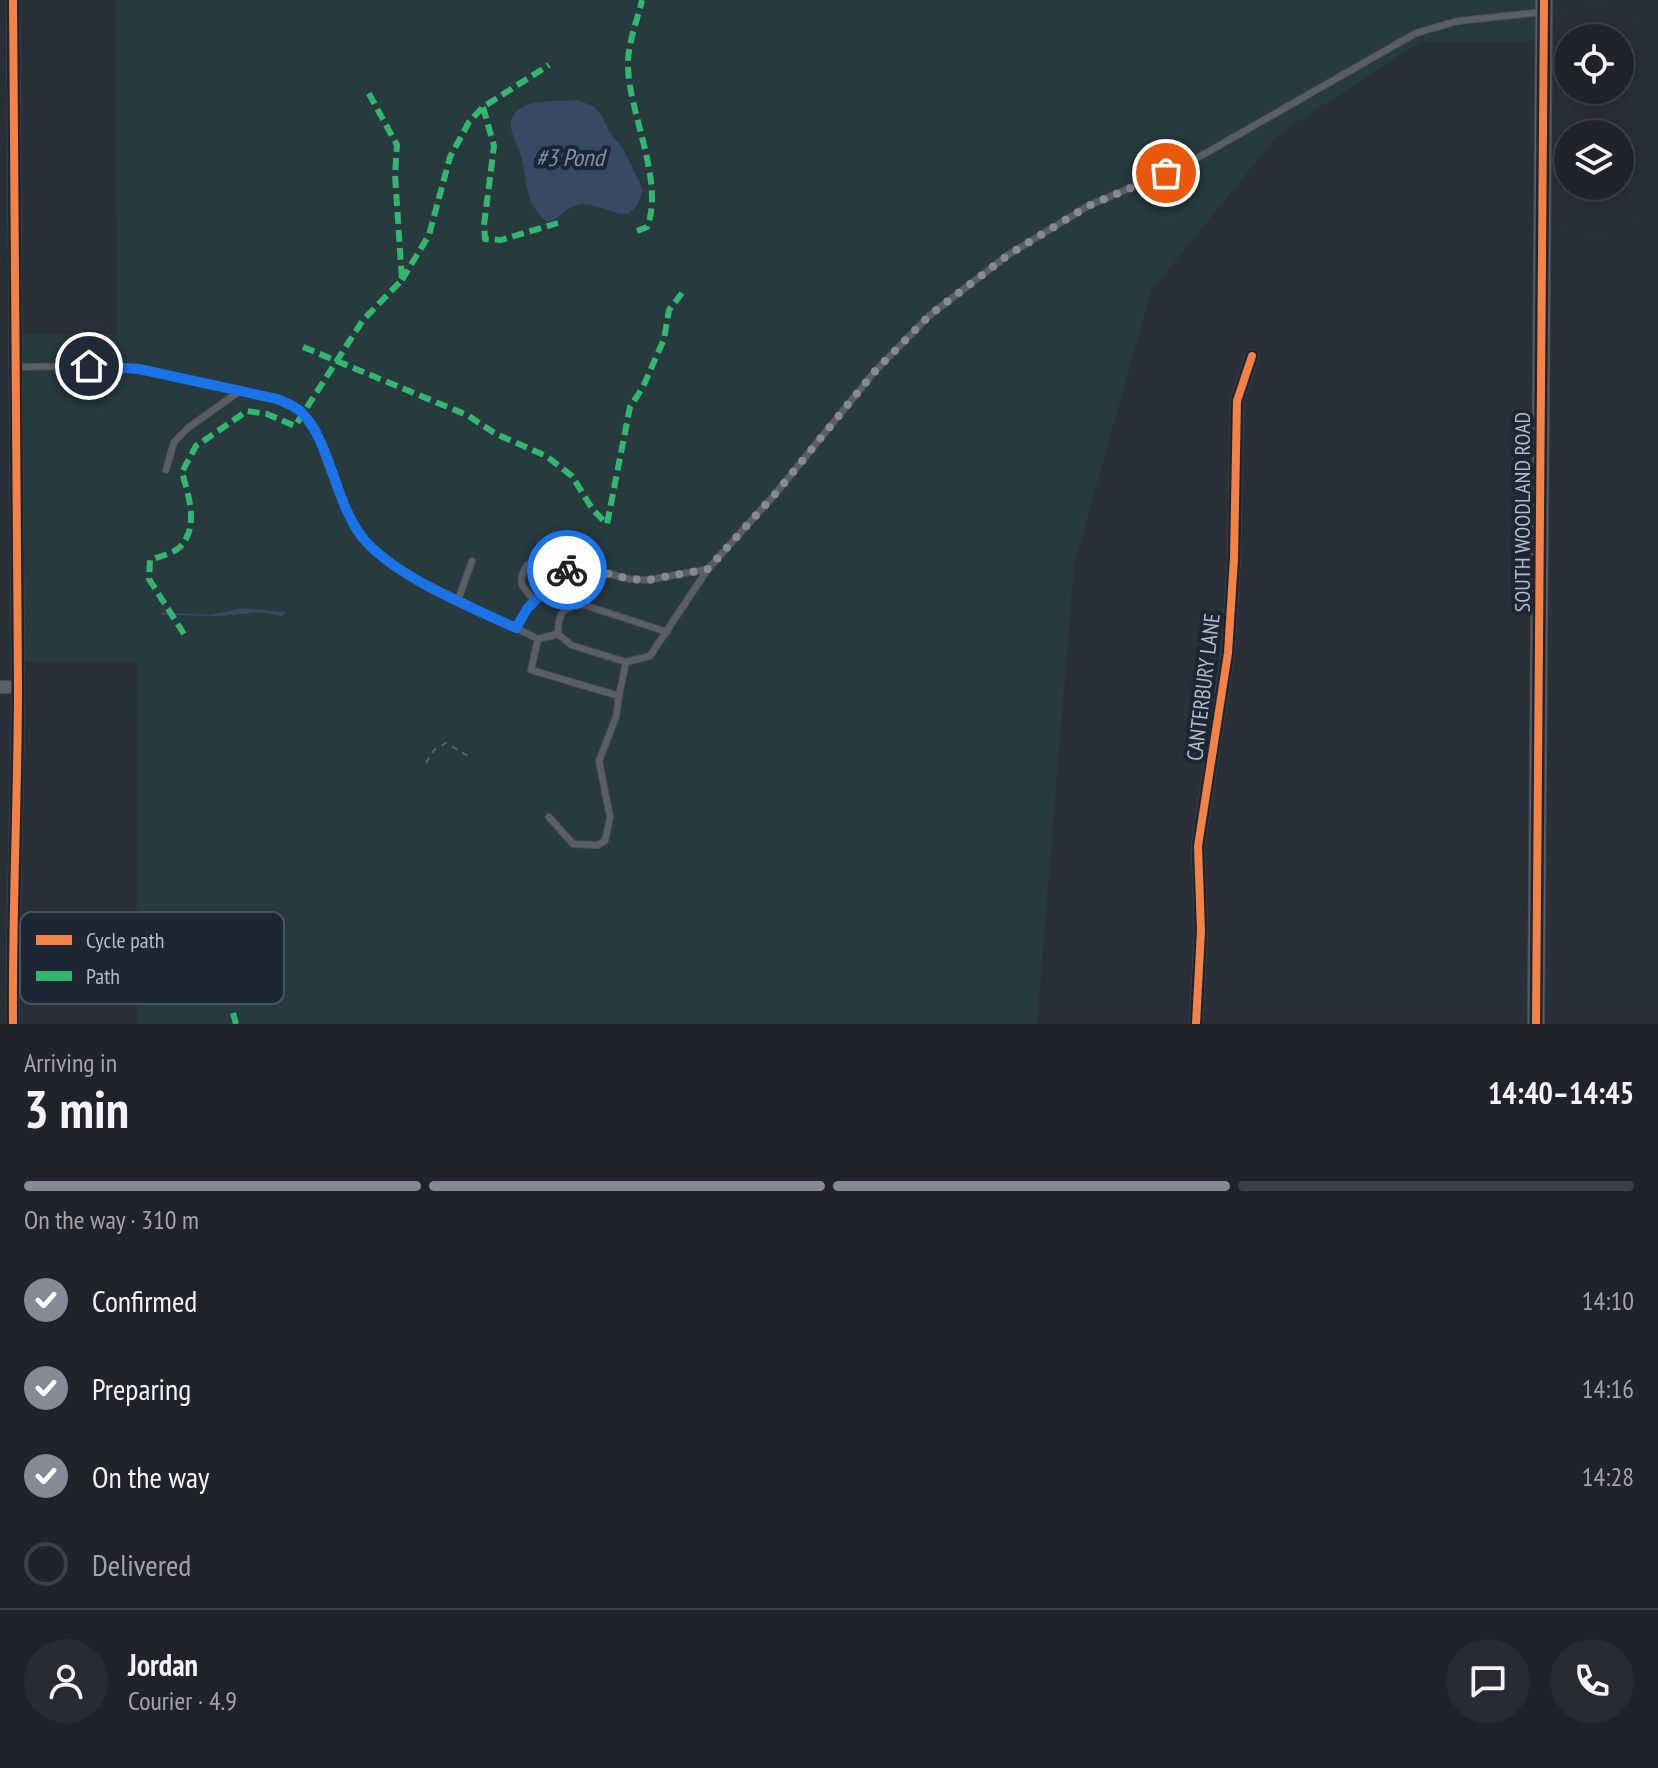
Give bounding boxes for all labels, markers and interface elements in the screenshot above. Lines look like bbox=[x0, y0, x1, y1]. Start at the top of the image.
map controls bbox=[1554, 24, 1634, 200]
button: locate bbox=[1554, 24, 1634, 104]
button: layers bbox=[1554, 120, 1634, 200]
pin bbox=[1132, 139, 1200, 207]
water label: #3 Pond bbox=[536, 142, 608, 173]
icon: bag bbox=[1144, 151, 1188, 195]
pin bbox=[55, 332, 123, 400]
icon: home bbox=[67, 344, 111, 388]
street label: SOUTH WOODLAND ROAD bbox=[1508, 412, 1536, 612]
courier bbox=[527, 530, 607, 610]
icon: bike bbox=[545, 548, 589, 592]
street label: CANTERBURY LANE bbox=[1180, 612, 1226, 762]
legend bbox=[20, 912, 284, 1004]
text: Cycle path bbox=[86, 926, 164, 954]
text: Path bbox=[86, 962, 120, 990]
text: Arriving in bbox=[24, 1046, 117, 1079]
text: 14:40–14:45 bbox=[1488, 1073, 1634, 1112]
text: 3 min bbox=[24, 1075, 129, 1142]
text: On the way · 310 m bbox=[24, 1203, 199, 1236]
icon: check bbox=[24, 1278, 68, 1322]
text: Confirmed bbox=[92, 1281, 197, 1320]
text: 14:10 bbox=[1582, 1284, 1634, 1317]
icon: check bbox=[24, 1366, 68, 1410]
text: Preparing bbox=[92, 1369, 191, 1408]
text: 14:16 bbox=[1582, 1372, 1634, 1405]
icon: check bbox=[24, 1454, 68, 1498]
text: On the way bbox=[92, 1457, 209, 1496]
text: 14:28 bbox=[1582, 1460, 1634, 1493]
text: Delivered bbox=[92, 1545, 191, 1584]
button: person bbox=[24, 1639, 108, 1723]
button: chat bbox=[1446, 1639, 1530, 1723]
button: phone bbox=[1550, 1639, 1634, 1723]
text: Jordan bbox=[128, 1645, 198, 1684]
text: Courier · 4.9 bbox=[128, 1684, 237, 1717]

